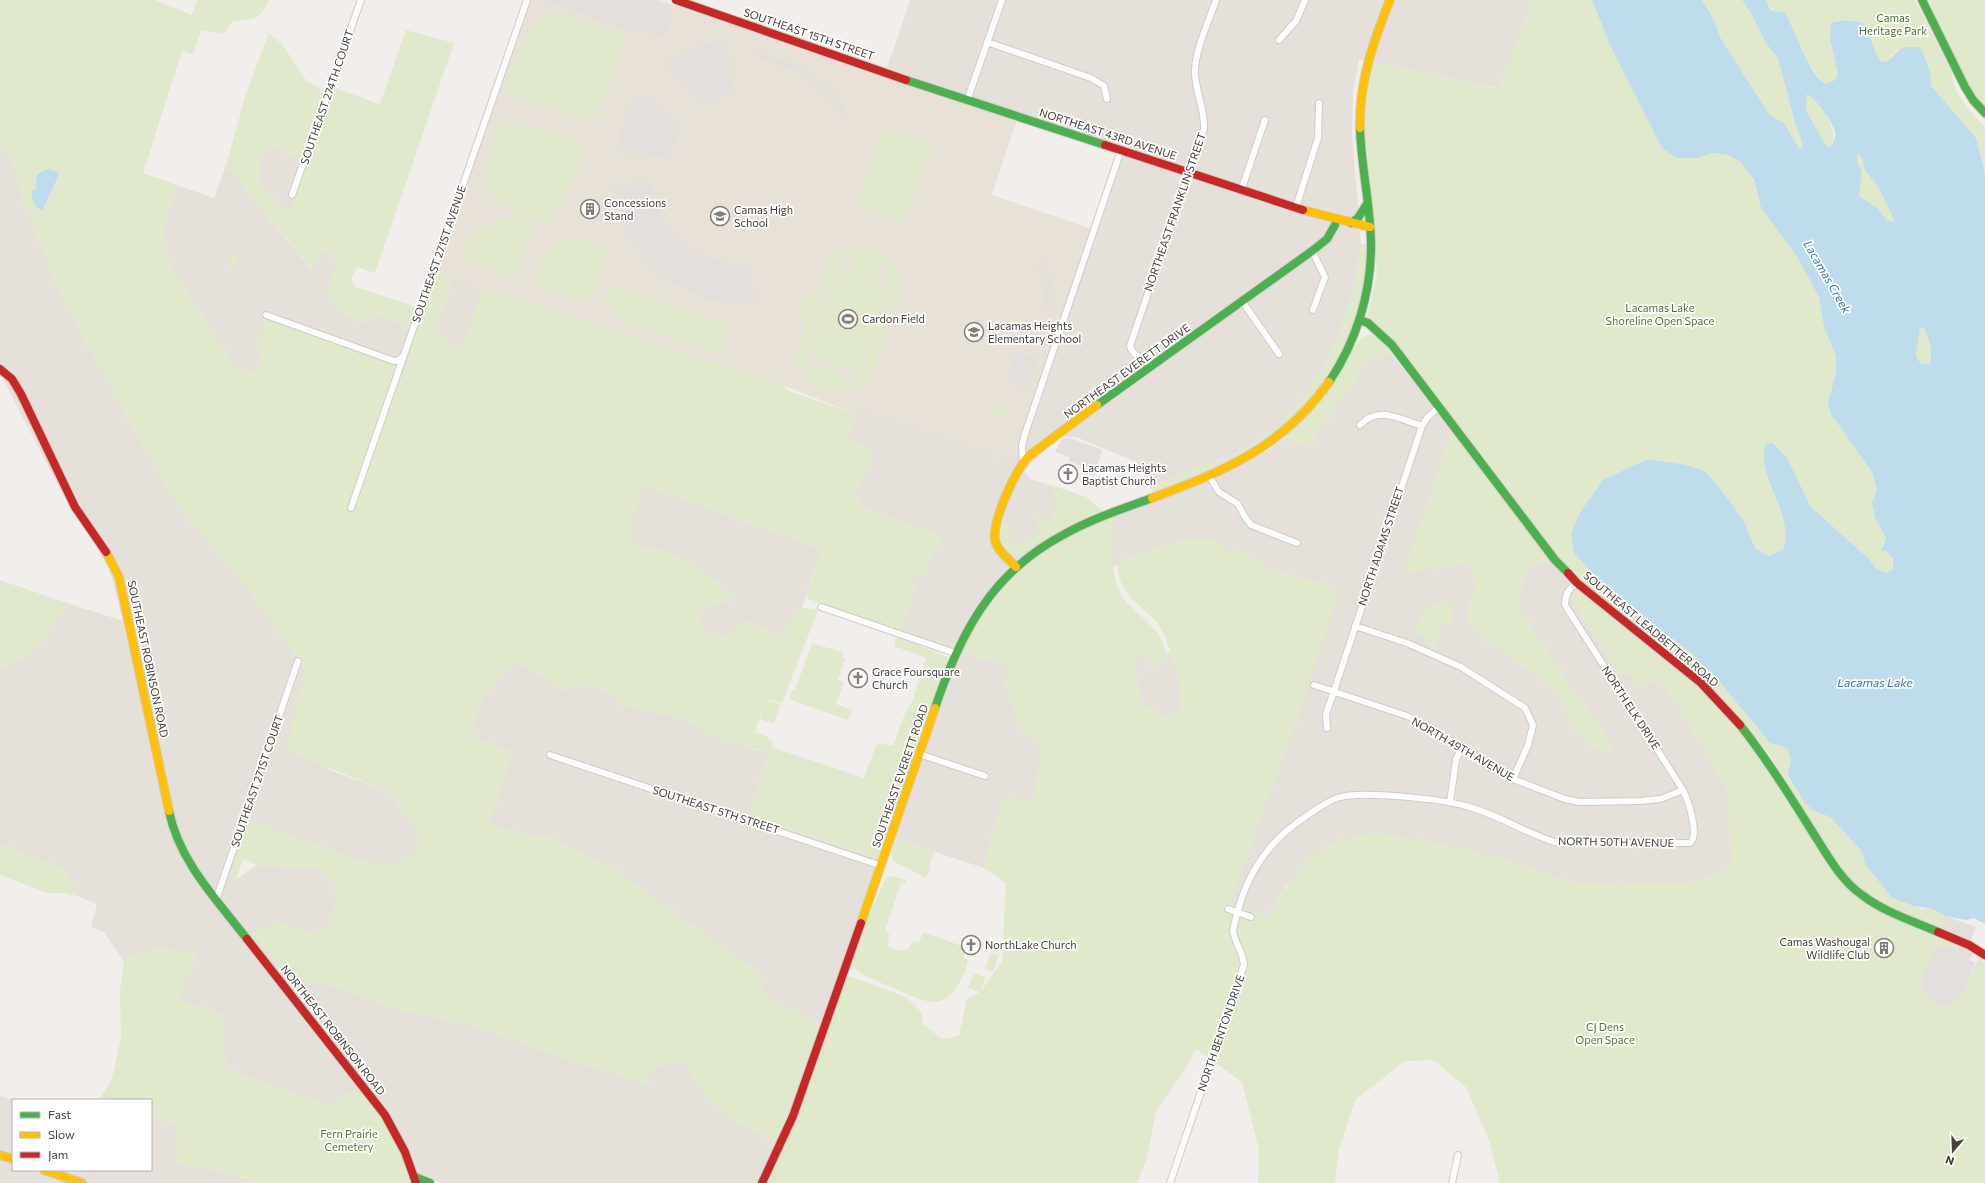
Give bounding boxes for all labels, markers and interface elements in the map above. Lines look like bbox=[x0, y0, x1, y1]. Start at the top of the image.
street label: SOUTHEAST 15TH STREET bbox=[742, 5, 876, 62]
park label: Camas Heritage Park bbox=[1859, 11, 1927, 37]
street label: SOUTHEAST 274TH COURT bbox=[297, 28, 356, 166]
street label: NORTHEAST 43RD AVENUE bbox=[1038, 105, 1178, 162]
street label: NORTHEAST FRANKLIN STREET bbox=[1141, 131, 1208, 293]
street label: SOUTHEAST 271ST AVENUE bbox=[409, 184, 468, 324]
place label: Concessions Stand bbox=[604, 196, 666, 222]
building icon: Concessions Stand bbox=[579, 198, 601, 220]
place label: Camas High School bbox=[734, 203, 793, 229]
school or university icon: Camas High School bbox=[709, 205, 731, 227]
water label: Lacamas Creek bbox=[1801, 238, 1855, 316]
park label: Lacamas Lake Shoreline Open Space bbox=[1606, 301, 1715, 327]
sports icon: Cardon Field bbox=[837, 308, 859, 330]
place label: Cardon Field bbox=[862, 312, 925, 325]
place label: Lacamas Heights Elementary School bbox=[988, 319, 1081, 345]
street label: NORTHEAST EVERETT DRIVE bbox=[1061, 320, 1192, 421]
school or university icon: Lacamas Heights Elementary School bbox=[963, 321, 985, 343]
place label: Lacamas Heights Baptist Church bbox=[1082, 461, 1166, 487]
church icon: Lacamas Heights Baptist Church bbox=[1057, 463, 1079, 485]
street label: NORTH ADAMS STREET bbox=[1355, 485, 1406, 607]
street label: SOUTHEAST LEADBETTER ROAD bbox=[1581, 568, 1721, 689]
street label: SOUTHEAST ROBINSON ROAD bbox=[125, 579, 172, 739]
street label: NORTH ELK DRIVE bbox=[1600, 664, 1663, 752]
place label: Grace Foursquare Church bbox=[872, 665, 960, 691]
church icon: Grace Foursquare Church bbox=[847, 667, 869, 689]
water label: Lacamas Lake bbox=[1837, 675, 1913, 689]
street label: SOUTHEAST EVERETT ROAD bbox=[869, 703, 930, 849]
street label: SOUTHEAST 271ST COURT bbox=[228, 713, 285, 849]
street label: NORTH 49TH AVENUE bbox=[1410, 714, 1517, 783]
street label: SOUTHEAST 5TH STREET bbox=[651, 783, 781, 836]
street label: NORTH 50TH AVENUE bbox=[1558, 834, 1674, 849]
church icon: NorthLake Church bbox=[960, 934, 982, 956]
place label: Camas Washougal Wildlife Club bbox=[1779, 935, 1870, 961]
building icon: Camas Washougal Wildlife Club bbox=[1873, 937, 1895, 959]
place label: NorthLake Church bbox=[985, 938, 1077, 951]
street label: NORTHEAST ROBINSON ROAD bbox=[279, 962, 388, 1097]
street label: NORTH BENTON DRIVE bbox=[1194, 973, 1247, 1093]
park label: CJ Dens Open Space bbox=[1575, 1020, 1635, 1046]
legend bbox=[12, 1099, 152, 1171]
text: Fast bbox=[48, 1107, 71, 1121]
text: Slow bbox=[48, 1127, 75, 1141]
park label: Fern Prairie Cemetery bbox=[320, 1127, 378, 1153]
north arrow bbox=[1933, 1131, 1973, 1171]
text: Jam bbox=[48, 1147, 68, 1162]
text: N bbox=[1944, 1153, 1956, 1168]

